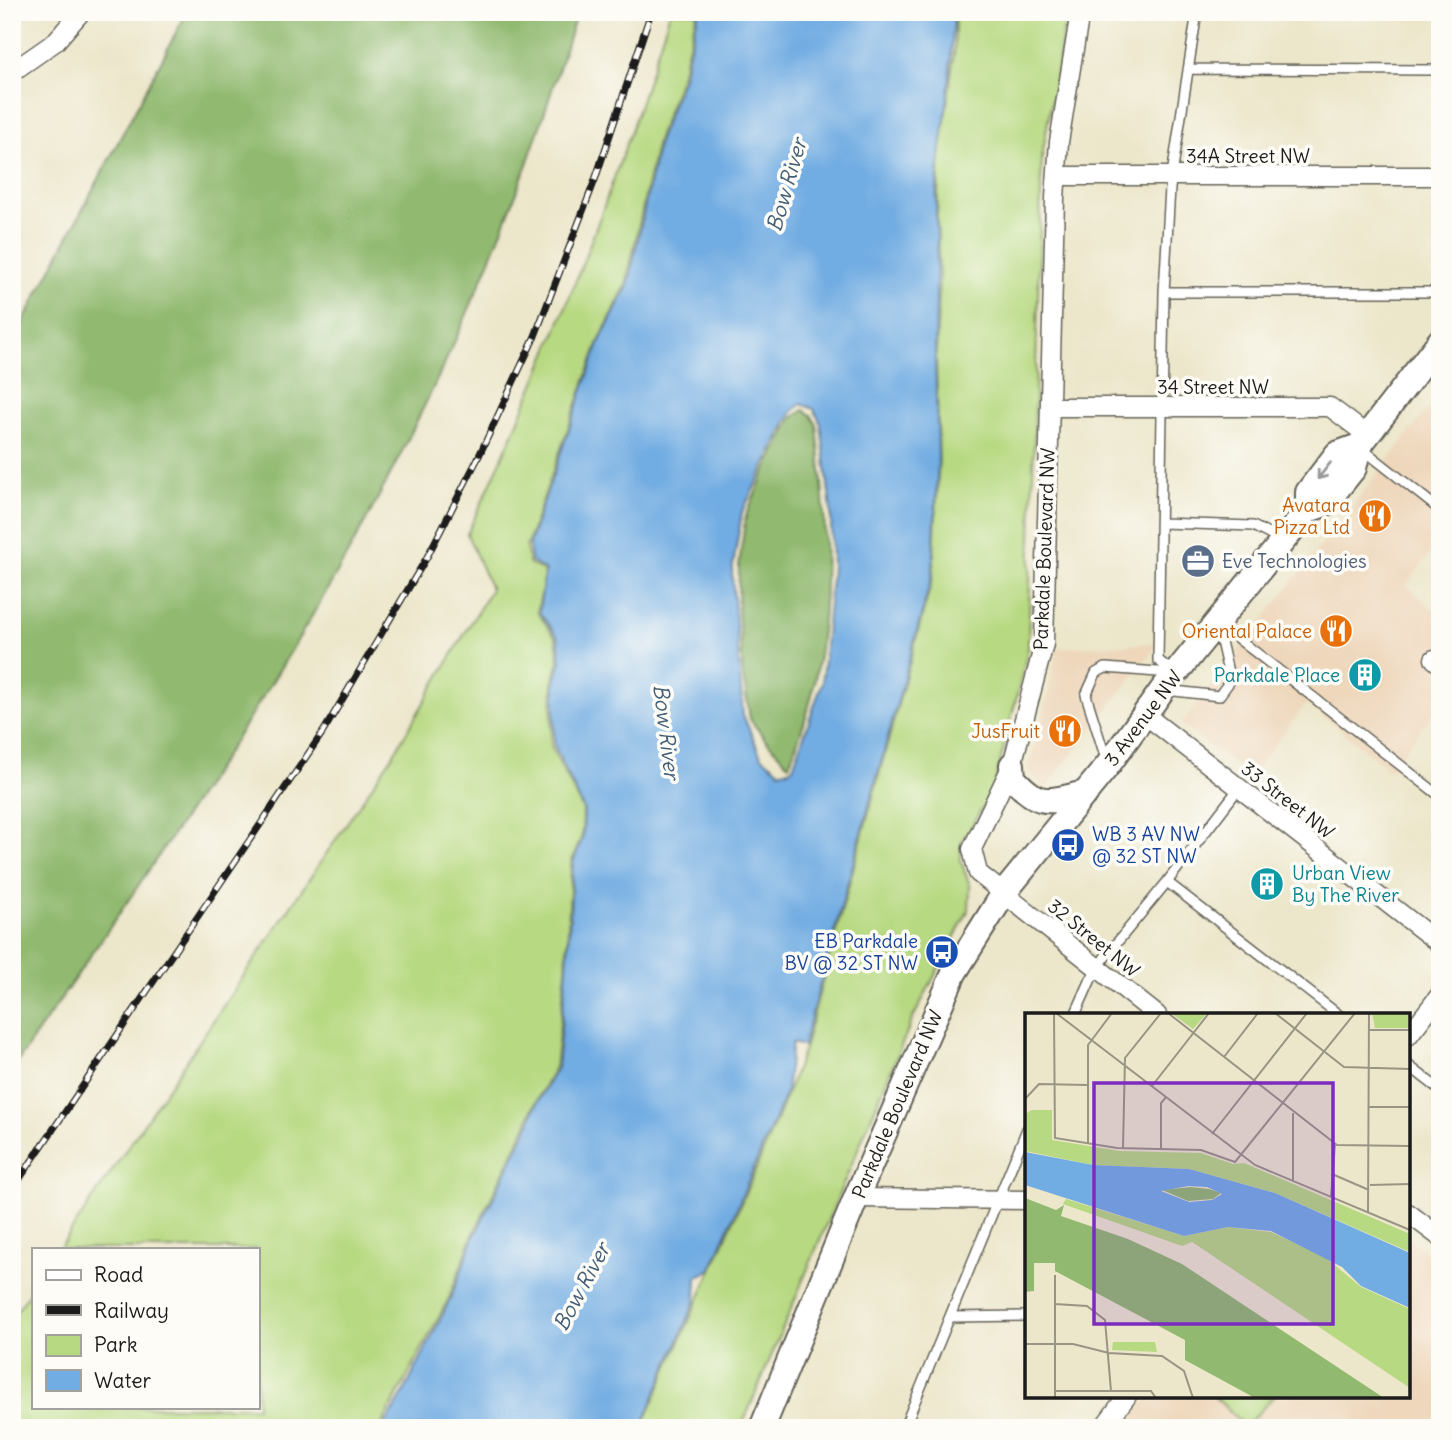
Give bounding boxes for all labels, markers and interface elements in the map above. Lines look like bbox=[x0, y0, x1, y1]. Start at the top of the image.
water label: Bow River bbox=[760, 133, 813, 234]
street label: 34A Street NW bbox=[1186, 144, 1310, 168]
street label: 34 Street NW bbox=[1157, 375, 1269, 399]
street label: Parkdale Boulevard NW bbox=[1028, 447, 1060, 651]
one-way arrow bbox=[1316, 462, 1332, 480]
place label: Avatara Pizza Ltd bbox=[1273, 493, 1350, 539]
restaurant icon: Avatara Pizza Ltd bbox=[1356, 497, 1394, 535]
office icon: Eve Technologies bbox=[1179, 542, 1217, 580]
place label: Eve Technologies bbox=[1222, 549, 1367, 573]
restaurant icon: Oriental Palace bbox=[1317, 612, 1355, 650]
place label: Oriental Palace bbox=[1182, 619, 1312, 643]
building icon: Parkdale Place bbox=[1346, 656, 1384, 694]
place label: Parkdale Place bbox=[1214, 663, 1340, 687]
street label: 3 Avenue NW bbox=[1099, 665, 1187, 771]
water label: Bow River bbox=[647, 683, 686, 783]
restaurant icon: JusFruit bbox=[1046, 712, 1084, 750]
place label: JusFruit bbox=[971, 719, 1040, 743]
street label: 33 Street NW bbox=[1237, 756, 1339, 844]
place label: WB 3 AV NW @ 32 ST NW bbox=[1092, 822, 1200, 868]
bus stop icon: WB 3 AV NW @ 32 ST NW bbox=[1049, 826, 1087, 864]
place label: Urban View By The River bbox=[1292, 861, 1399, 907]
building icon: Urban View By The River bbox=[1248, 865, 1286, 903]
street label: 32 Street NW bbox=[1043, 894, 1145, 982]
place label: EB Parkdale BV @ 32 ST NW bbox=[785, 929, 918, 975]
bus stop icon: EB Parkdale BV @ 32 ST NW bbox=[923, 933, 961, 971]
street label: Parkdale Boulevard NW bbox=[846, 1006, 948, 1202]
inset map bbox=[1025, 1013, 1410, 1398]
water label: Bow River bbox=[547, 1236, 617, 1335]
legend bbox=[32, 1248, 259, 1408]
text: Road bbox=[94, 1261, 143, 1288]
text: Railway bbox=[94, 1297, 169, 1324]
text: Park bbox=[94, 1331, 137, 1358]
text: Water bbox=[94, 1367, 152, 1394]

